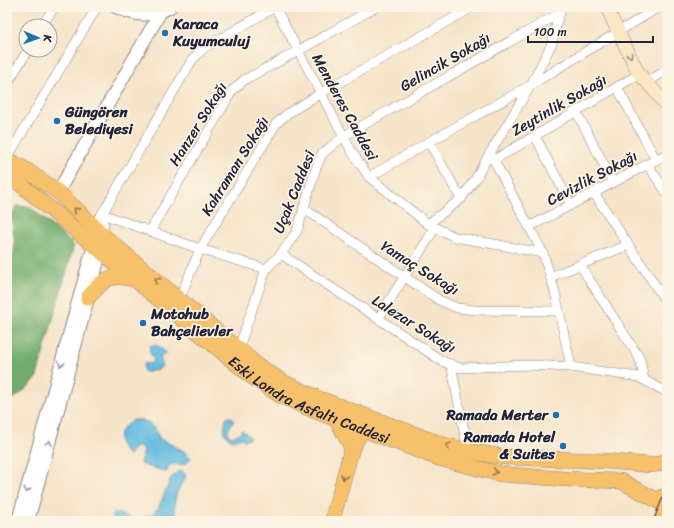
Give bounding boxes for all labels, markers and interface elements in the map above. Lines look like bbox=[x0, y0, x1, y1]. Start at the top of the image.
place label: Karaca Kuyumculuj bbox=[172, 11, 251, 54]
north arrow bbox=[18, 18, 58, 58]
scale bar bbox=[528, 18, 653, 44]
text: 100 m bbox=[534, 21, 567, 43]
street label: Gelincik Sokağı bbox=[395, 25, 495, 99]
marker: Karaca Kuyumculuj bbox=[160, 28, 170, 38]
text: K bbox=[38, 34, 57, 43]
street label: Menderes Caddesi bbox=[305, 49, 386, 166]
one-way arrow bbox=[625, 51, 632, 59]
street label: Zeytinlik Sokağı bbox=[506, 67, 612, 143]
street label: Hanzer Sokağı bbox=[162, 77, 234, 171]
place label: Güngören Belediyesi bbox=[64, 99, 133, 142]
street label: Kahraman Sokağı bbox=[194, 111, 276, 221]
marker: Güngören Belediyesi bbox=[52, 116, 62, 126]
street label: Cevizlik Sokağı bbox=[542, 143, 642, 213]
street label: Uçak Caddesi bbox=[266, 146, 323, 238]
one-way arrow bbox=[73, 207, 81, 215]
street label: Yamaç Sokağı bbox=[375, 233, 465, 303]
one-way arrow bbox=[154, 278, 161, 285]
street label: Lalezar Sokağı bbox=[367, 288, 461, 360]
place label: Motohub Bahçelievler bbox=[150, 301, 234, 344]
marker: Motohub Bahçelievler bbox=[138, 318, 148, 328]
street label: Eski Londra Asfaltı Caddesi bbox=[222, 349, 394, 452]
one-way arrow bbox=[57, 361, 66, 368]
place label: Ramada Merter bbox=[445, 402, 550, 428]
marker: Ramada Merter bbox=[551, 410, 561, 420]
place label: Ramada Hotel & Suites bbox=[463, 424, 556, 467]
one-way arrow bbox=[45, 440, 53, 446]
marker: Ramada Hotel & Suites bbox=[558, 441, 568, 451]
one-way arrow bbox=[445, 442, 452, 451]
one-way arrow bbox=[492, 468, 498, 476]
one-way arrow bbox=[340, 473, 349, 480]
one-way arrow bbox=[23, 486, 32, 493]

